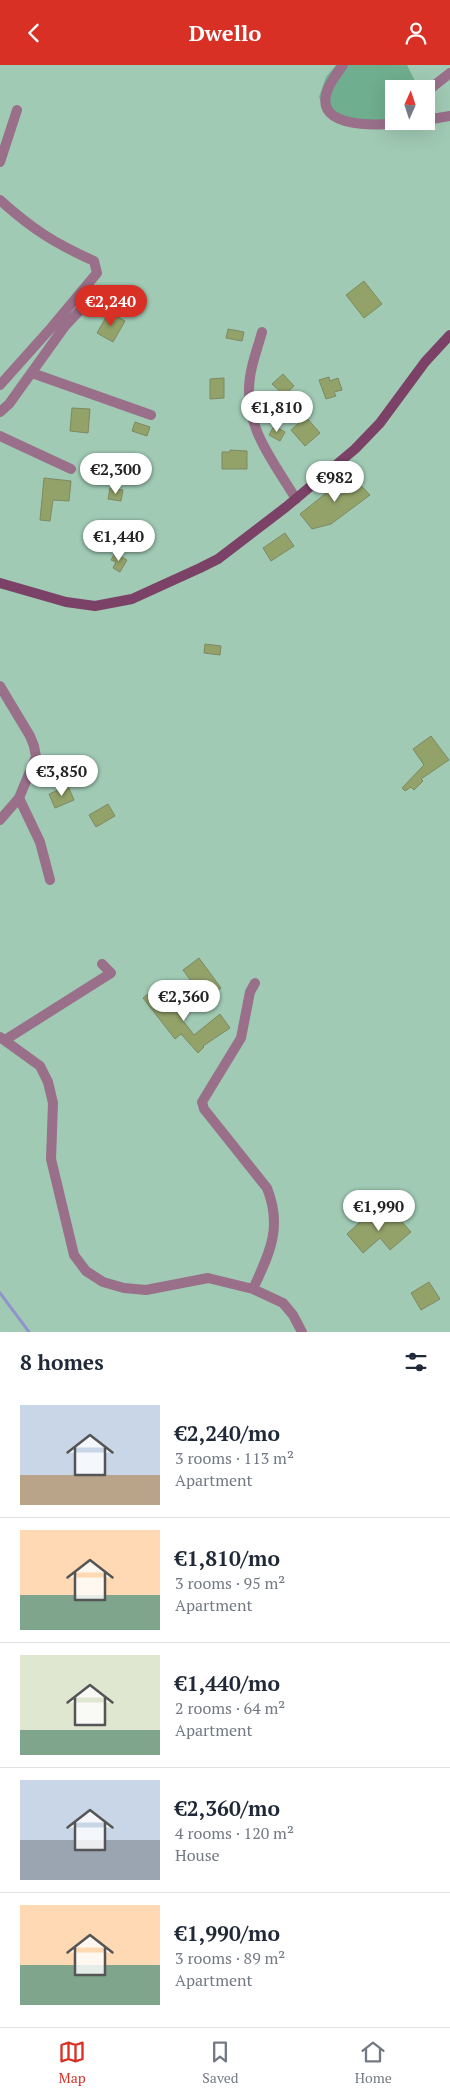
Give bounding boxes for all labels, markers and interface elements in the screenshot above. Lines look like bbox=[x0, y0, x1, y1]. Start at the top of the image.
text: Dwello bbox=[189, 18, 261, 47]
icon: back bbox=[20, 19, 48, 47]
icon: person bbox=[402, 19, 430, 47]
north arrow bbox=[385, 80, 435, 130]
map controls bbox=[385, 80, 435, 130]
pin: €2,240 bbox=[70, 285, 152, 327]
text: €2,240 bbox=[86, 290, 136, 312]
pin: €1,810 bbox=[236, 391, 318, 433]
text: €1,810 bbox=[252, 396, 302, 418]
pin: €2,300 bbox=[75, 453, 157, 495]
text: €2,300 bbox=[91, 458, 141, 480]
pin: €982 bbox=[305, 461, 365, 503]
text: €982 bbox=[317, 466, 353, 488]
pin: €1,440 bbox=[78, 519, 160, 562]
text: €1,440 bbox=[94, 525, 144, 547]
pin: €3,850 bbox=[21, 755, 103, 797]
text: €3,850 bbox=[37, 760, 87, 782]
pin: €2,360 bbox=[143, 979, 225, 1022]
text: €2,360 bbox=[159, 985, 209, 1007]
pin: €1,990 bbox=[338, 1189, 420, 1232]
text: €1,990 bbox=[354, 1195, 404, 1217]
text: 8 homes bbox=[20, 1348, 104, 1376]
icon: filters bbox=[402, 1348, 430, 1376]
text: €2,240/mo bbox=[175, 1419, 280, 1447]
icon: home bbox=[60, 1425, 120, 1485]
text: 3 rooms · 113 m² bbox=[175, 1447, 294, 1469]
text: Apartment bbox=[175, 1469, 252, 1491]
text: €1,810/mo bbox=[175, 1544, 280, 1572]
icon: home bbox=[60, 1550, 120, 1610]
text: 3 rooms · 95 m² bbox=[175, 1572, 285, 1594]
text: Apartment bbox=[175, 1594, 252, 1616]
text: €1,440/mo bbox=[175, 1669, 280, 1697]
icon: home bbox=[60, 1675, 120, 1735]
text: 2 rooms · 64 m² bbox=[175, 1697, 285, 1719]
text: Apartment bbox=[175, 1719, 252, 1741]
text: €2,360/mo bbox=[175, 1794, 280, 1822]
icon: home bbox=[60, 1800, 120, 1860]
text: 4 rooms · 120 m² bbox=[175, 1822, 294, 1844]
text: House bbox=[175, 1844, 220, 1866]
text: €1,990/mo bbox=[175, 1919, 280, 1947]
icon: home bbox=[60, 1925, 120, 1985]
text: 3 rooms · 89 m² bbox=[175, 1947, 285, 1969]
text: Apartment bbox=[175, 1969, 252, 1991]
tab: Map bbox=[58, 2038, 86, 2087]
tab: Saved bbox=[202, 2038, 239, 2087]
tab: Home bbox=[355, 2038, 392, 2087]

